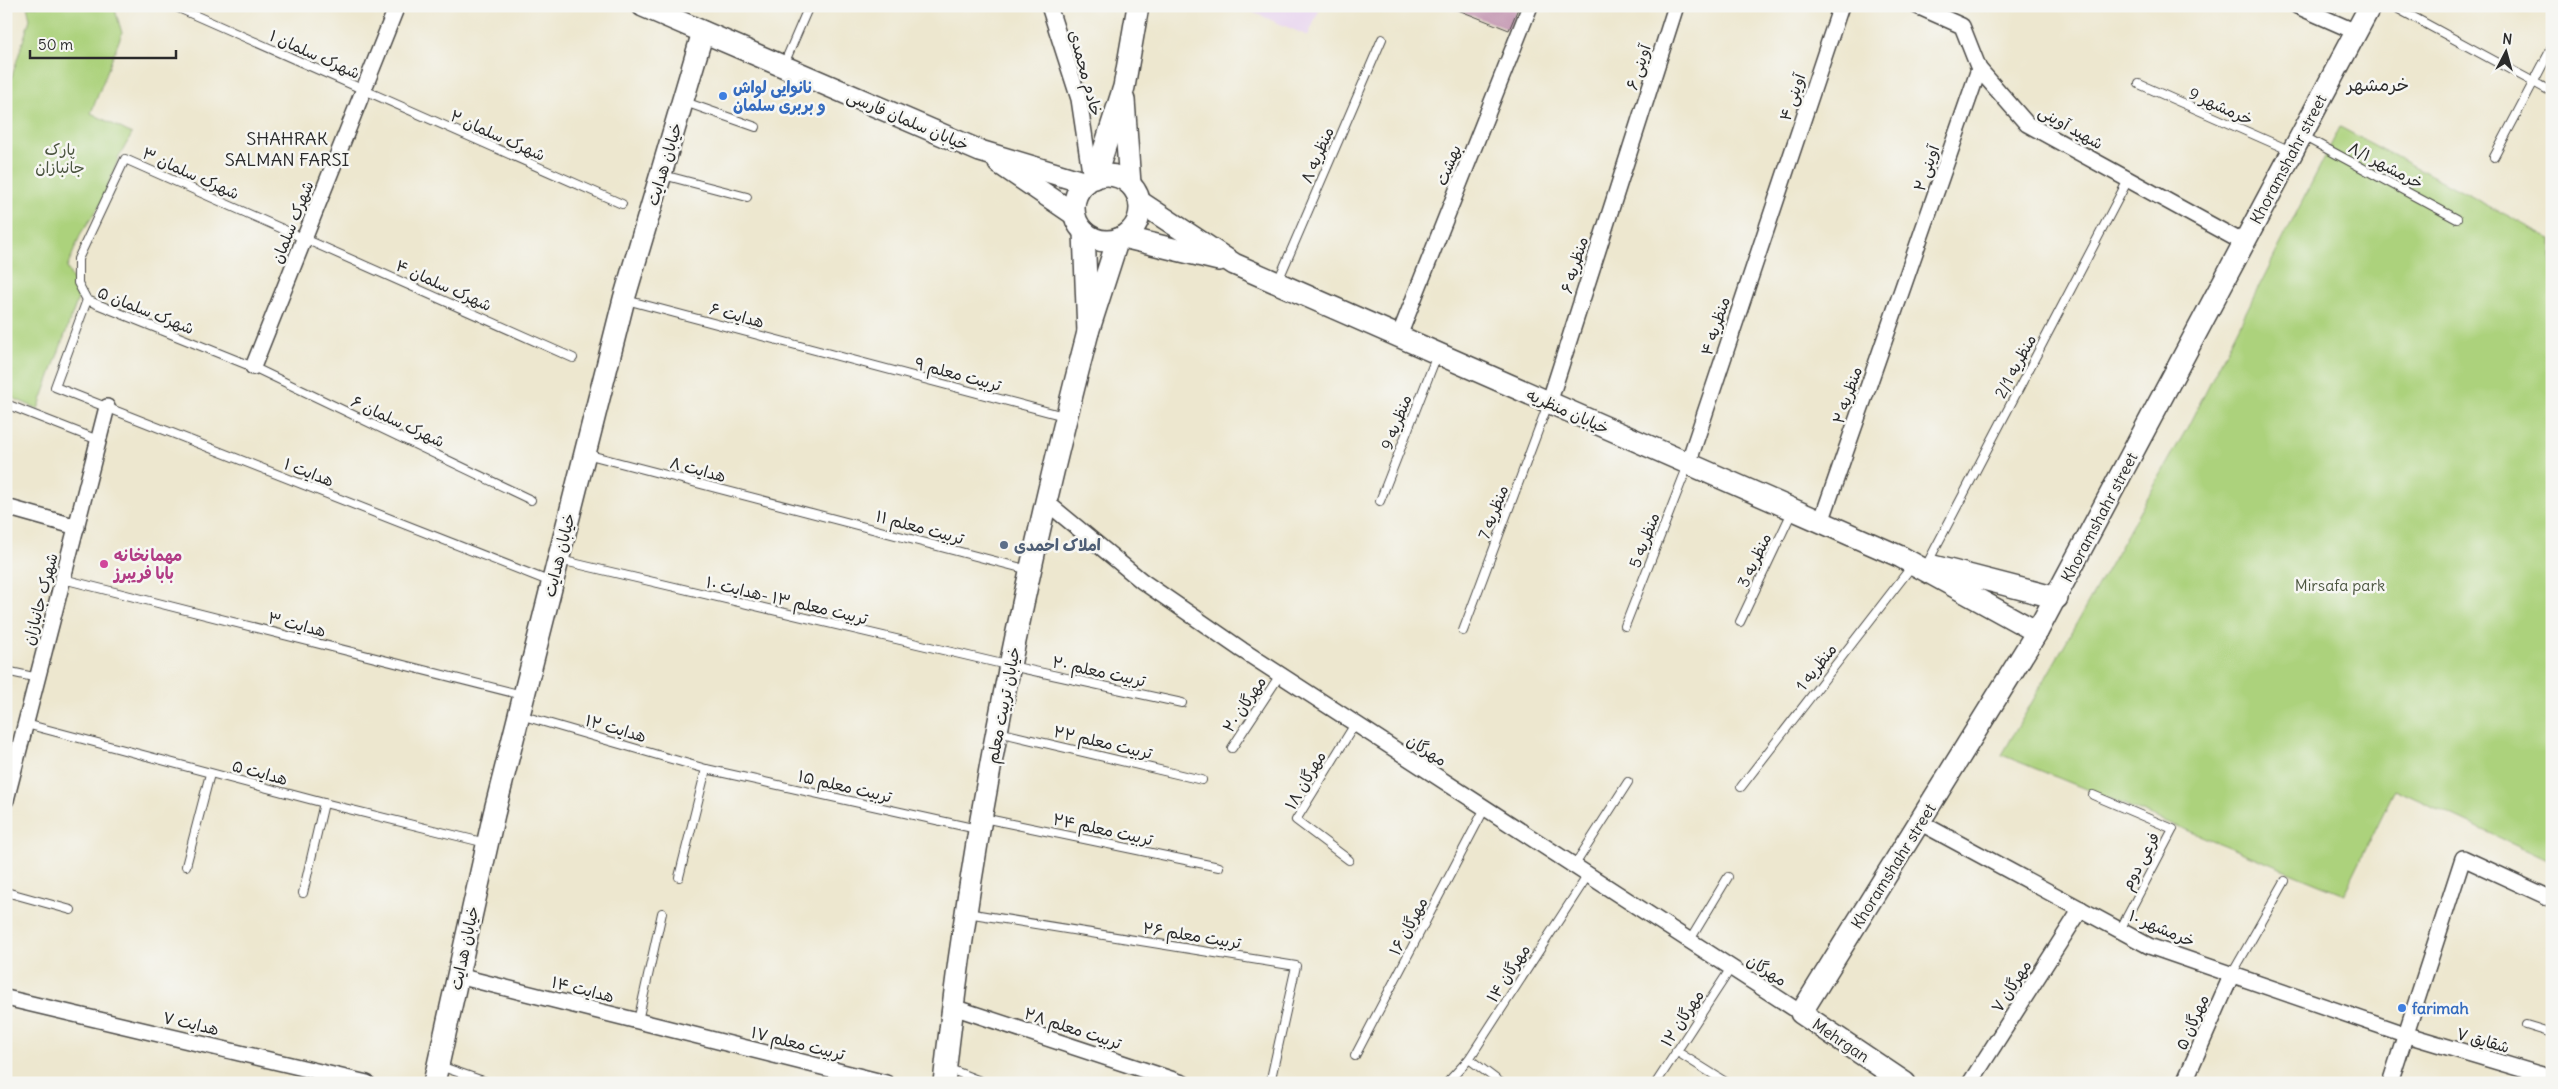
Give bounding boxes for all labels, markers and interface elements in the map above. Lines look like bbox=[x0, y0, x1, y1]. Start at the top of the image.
street label: شهرک سلمان ۱ bbox=[267, 25, 363, 83]
scale bar bbox=[30, 28, 176, 60]
street label: خادم محمدی bbox=[1062, 28, 1107, 119]
north arrow bbox=[2480, 28, 2530, 78]
text: N bbox=[2502, 30, 2513, 49]
text: 50 m bbox=[38, 35, 73, 54]
street label: آوینی ۶ bbox=[1621, 41, 1656, 92]
street label: آوینی ۴ bbox=[1775, 70, 1811, 124]
district label: خرمشهر bbox=[2345, 73, 2409, 96]
place label: نانوایی لواش و بربری سلمان bbox=[733, 77, 826, 116]
street label: خرمشهر 9 bbox=[2186, 83, 2256, 129]
street label: خیابان سلمان فارسی bbox=[844, 85, 972, 156]
marker: نانوایی لواش و بربری سلمان bbox=[717, 90, 729, 102]
street label: Khoramshahr street bbox=[2245, 90, 2331, 227]
street label: شهید آوینی bbox=[2035, 101, 2107, 154]
street label: شهرک سلمان ۲ bbox=[447, 105, 549, 165]
street label: خیابان هدایت bbox=[642, 120, 686, 208]
street label: منظریه ۸ bbox=[1296, 124, 1338, 186]
district label: SHAHRAK SALMAN FARSI bbox=[225, 127, 349, 171]
street label: خرمشهر ۸/۱ bbox=[2345, 137, 2427, 193]
park label: پارک جانبازان bbox=[35, 139, 85, 177]
street label: آوینی ۲ bbox=[1909, 141, 1944, 194]
street label: بهشت bbox=[1431, 142, 1465, 188]
street label: شهرک سلمان ۳ bbox=[139, 143, 243, 203]
street label: شهرک سلمان bbox=[266, 178, 318, 266]
street label: منظریه ۶ bbox=[1556, 234, 1592, 296]
street label: شهرک سلمان ۴ bbox=[393, 255, 495, 315]
street label: شهرک سلمان ۵ bbox=[95, 282, 197, 338]
street label: منظریه ۴ bbox=[1696, 294, 1734, 358]
street label: هدایت ۶ bbox=[708, 298, 766, 332]
street label: منظریه 2/1 bbox=[1990, 331, 2040, 401]
street label: تربیت معلم ۹ bbox=[912, 353, 1004, 398]
street label: منظریه ۲ bbox=[1828, 364, 1866, 426]
street label: خیابان منظریه bbox=[1524, 384, 1612, 438]
street label: شهرک سلمان ۶ bbox=[348, 391, 448, 451]
street label: منظریه 9 bbox=[1376, 392, 1416, 452]
street label: Khoramshahr street bbox=[2056, 448, 2142, 585]
street label: هدایت ۸ bbox=[668, 452, 728, 486]
street label: هدایت ۱ bbox=[281, 453, 337, 491]
street label: منظریه 7 bbox=[1474, 482, 1512, 542]
street label: تربیت معلم ۱۱ bbox=[873, 506, 967, 551]
street label: منظریه 5 bbox=[1624, 510, 1664, 570]
street label: خیابان هدایت bbox=[539, 511, 579, 599]
street label: منظریه 3 bbox=[1733, 530, 1775, 590]
place label: املاک احمدی bbox=[1014, 535, 1101, 555]
marker: املاک احمدی bbox=[998, 539, 1010, 551]
place label: مهمانخانه بابا فریبرز bbox=[112, 545, 182, 583]
street label: شهرک جانبازان bbox=[18, 551, 62, 647]
marker: مهمانخانه بابا فریبرز bbox=[98, 558, 110, 570]
street label: تربیت معلم ۱۳ -هدایت ۱۰ bbox=[703, 572, 870, 631]
park label: Mirsafa park bbox=[2295, 575, 2385, 595]
street label: هدایت ۳ bbox=[266, 607, 328, 641]
street label: منظریه 1 bbox=[1791, 639, 1841, 695]
street label: خیابان تربیت معلم bbox=[982, 645, 1027, 766]
street label: تربیت معلم ۲۰ bbox=[1050, 651, 1148, 694]
street label: مهرگان ۲۰ bbox=[1218, 672, 1270, 736]
street label: هدایت ۱۲ bbox=[583, 710, 649, 746]
street label: تربیت معلم ۲۲ bbox=[1051, 721, 1155, 766]
street label: مهرگان bbox=[1403, 730, 1451, 770]
street label: مهرگان ۱۸ bbox=[1280, 747, 1330, 813]
street label: هدایت ۵ bbox=[230, 755, 290, 789]
street label: تربیت معلم ۱۵ bbox=[795, 765, 894, 810]
street label: Khoramshahr street bbox=[1846, 799, 1940, 932]
street label: تربیت معلم ۲۴ bbox=[1050, 809, 1155, 852]
street label: فرعی دوم bbox=[2116, 829, 2166, 895]
street label: مهرگان ۱۶ bbox=[1384, 893, 1432, 959]
street label: خیابان هدایت bbox=[445, 904, 483, 992]
street label: خرمشهر ۱۰ bbox=[2126, 905, 2198, 951]
street label: تربیت معلم ۲۶ bbox=[1141, 917, 1243, 956]
street label: مهرگان ۱۴ bbox=[1482, 940, 1534, 1006]
street label: مهرگان bbox=[1743, 950, 1791, 990]
street label: مهرگان ۷ bbox=[1987, 956, 2035, 1016]
street label: هدایت ۱۴ bbox=[550, 972, 616, 1006]
street label: مهرگان ۱۲ bbox=[1656, 986, 1708, 1050]
street label: مهرگان ۵ bbox=[2171, 991, 2213, 1053]
place label: farimah bbox=[2412, 998, 2469, 1018]
marker: farimah bbox=[2396, 1002, 2408, 1014]
street label: تربیت معلم ۲۸ bbox=[1021, 1003, 1124, 1056]
street label: هدایت ۷ bbox=[161, 1007, 221, 1039]
street label: Mehrgan bbox=[1809, 1014, 1873, 1066]
street label: تربیت معلم ۱۷ bbox=[748, 1022, 847, 1067]
street label: شقایق ۷ bbox=[2454, 1023, 2512, 1057]

